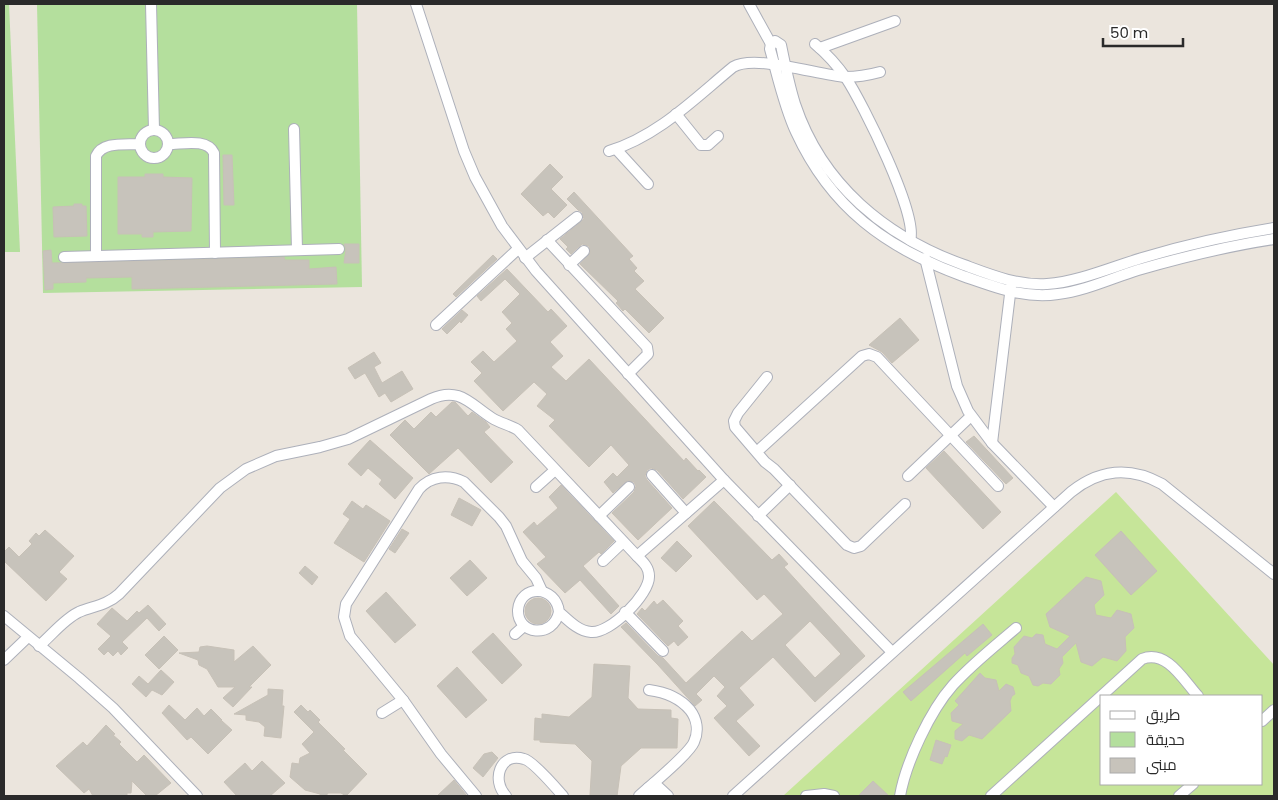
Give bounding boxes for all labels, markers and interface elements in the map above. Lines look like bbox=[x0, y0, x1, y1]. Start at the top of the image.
scale bar bbox=[1103, 15, 1183, 47]
text: 50 m bbox=[1110, 22, 1148, 43]
legend bbox=[1100, 695, 1263, 785]
text: طريق bbox=[1146, 704, 1180, 725]
text: حديقة bbox=[1146, 729, 1185, 750]
text: مبنى bbox=[1146, 754, 1177, 775]

